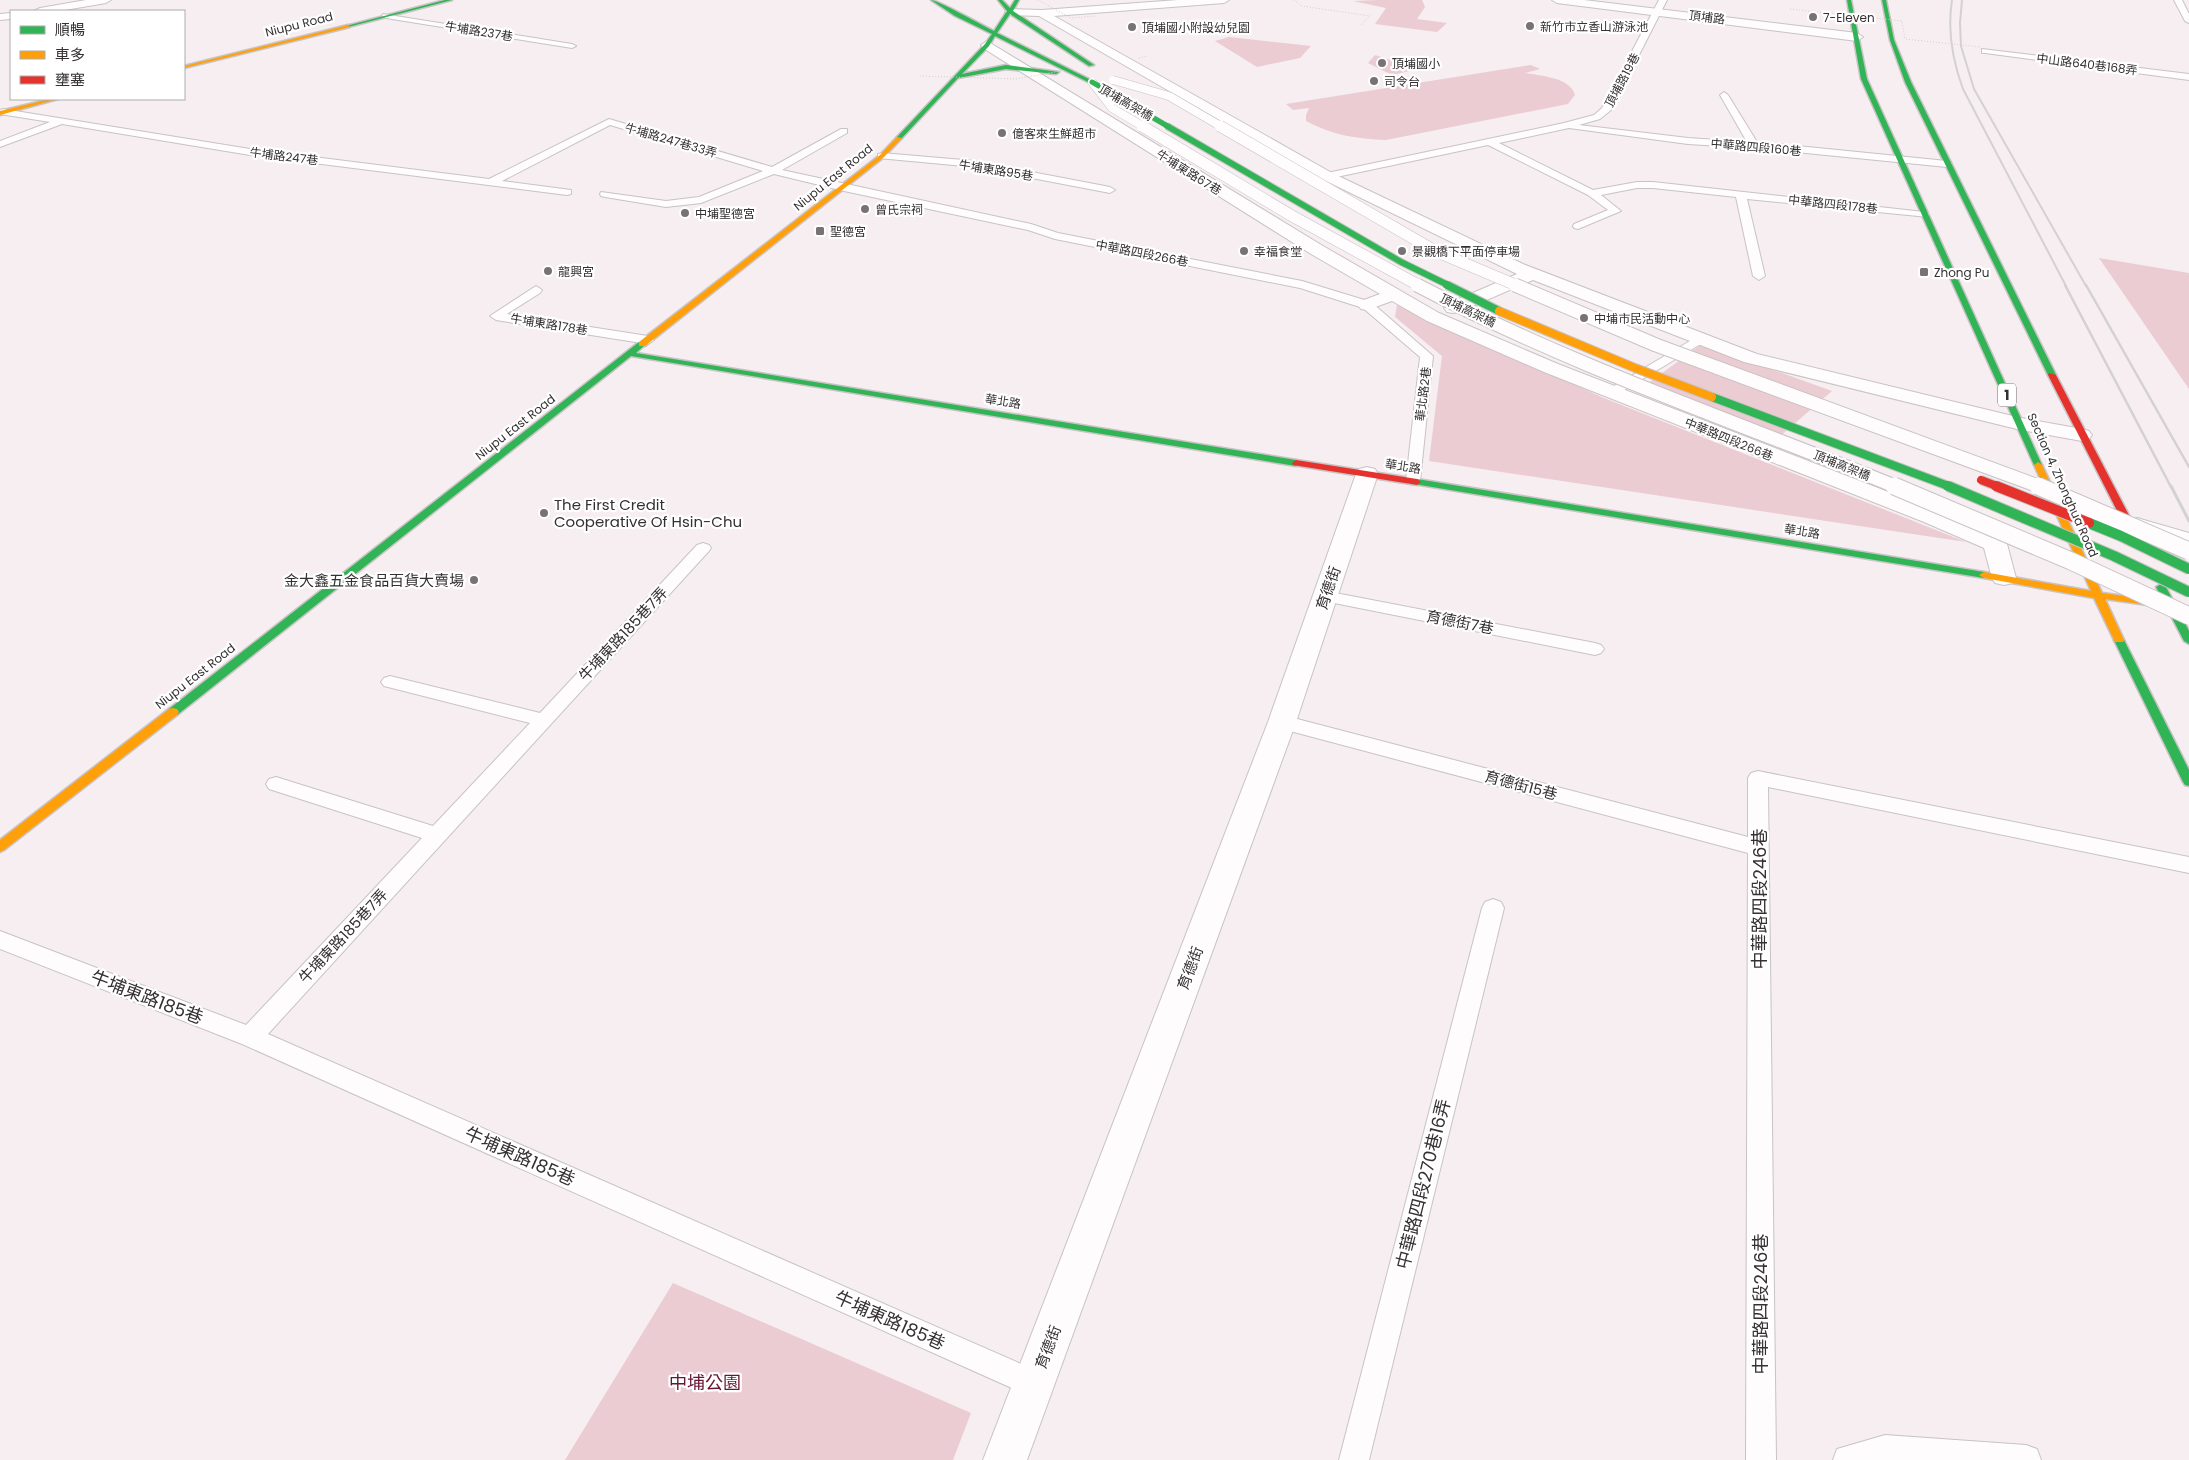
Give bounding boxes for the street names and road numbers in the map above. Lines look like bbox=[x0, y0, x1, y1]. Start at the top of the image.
street label: 頂埔路 bbox=[1688, 6, 1726, 28]
street label: Niupu Road bbox=[263, 7, 335, 41]
street label: 牛埔路237巷 bbox=[444, 17, 514, 45]
street label: 中山路640巷168弄 bbox=[2035, 49, 2139, 79]
street label: 頂埔路19巷 bbox=[1601, 50, 1643, 110]
street label: 頂埔高架橋 bbox=[1096, 80, 1156, 124]
street label: 牛埔路247巷33弄 bbox=[623, 119, 719, 161]
street label: 中華路四段160巷 bbox=[1710, 135, 1802, 159]
street label: Niupu East Road bbox=[790, 140, 876, 214]
street label: 牛埔路247巷 bbox=[249, 143, 319, 169]
street label: 牛埔東路67巷 bbox=[1153, 145, 1225, 199]
street label: 牛埔東路95巷 bbox=[958, 156, 1034, 184]
street label: 中華路四段178巷 bbox=[1787, 191, 1879, 217]
street label: 中華路四段266巷 bbox=[1094, 236, 1190, 270]
street label: 頂埔高架橋 bbox=[1437, 289, 1499, 331]
street label: 牛埔東路178巷 bbox=[509, 310, 589, 338]
street label: 華北路2巷 bbox=[1411, 366, 1435, 422]
road number: 1 bbox=[1998, 384, 2016, 406]
street label: Niupu East Road bbox=[471, 390, 559, 464]
street label: 華北路 bbox=[984, 390, 1022, 412]
street label: Section 4, Zhonghua Road bbox=[2023, 410, 2103, 560]
street label: 中華路四段266巷 bbox=[1682, 413, 1776, 465]
street label: 頂埔高架橋 bbox=[1811, 446, 1873, 484]
street label: 華北路 bbox=[1384, 455, 1422, 477]
street label: 華北路 bbox=[1783, 520, 1821, 542]
street label: 育德街 bbox=[1311, 563, 1345, 613]
street label: 牛埔東路185巷7弄 bbox=[574, 582, 672, 686]
street label: 育德街7巷 bbox=[1425, 605, 1495, 639]
street label: Niupu East Road bbox=[151, 639, 239, 713]
street label: 育德街15巷 bbox=[1482, 765, 1560, 805]
street label: 中華路四段246巷 bbox=[1747, 828, 1772, 970]
street label: 牛埔東路185巷7弄 bbox=[294, 884, 392, 988]
street label: 育德街 bbox=[1172, 943, 1208, 993]
street label: 牛埔東路185巷 bbox=[87, 964, 207, 1030]
street label: 中華路四段270巷16弄 bbox=[1390, 1096, 1456, 1272]
street label: 牛埔東路185巷 bbox=[461, 1120, 579, 1192]
street label: 中華路四段246巷 bbox=[1748, 1233, 1773, 1375]
street label: 牛埔東路185巷 bbox=[831, 1284, 949, 1356]
street label: 育德街 bbox=[1030, 1322, 1066, 1372]

